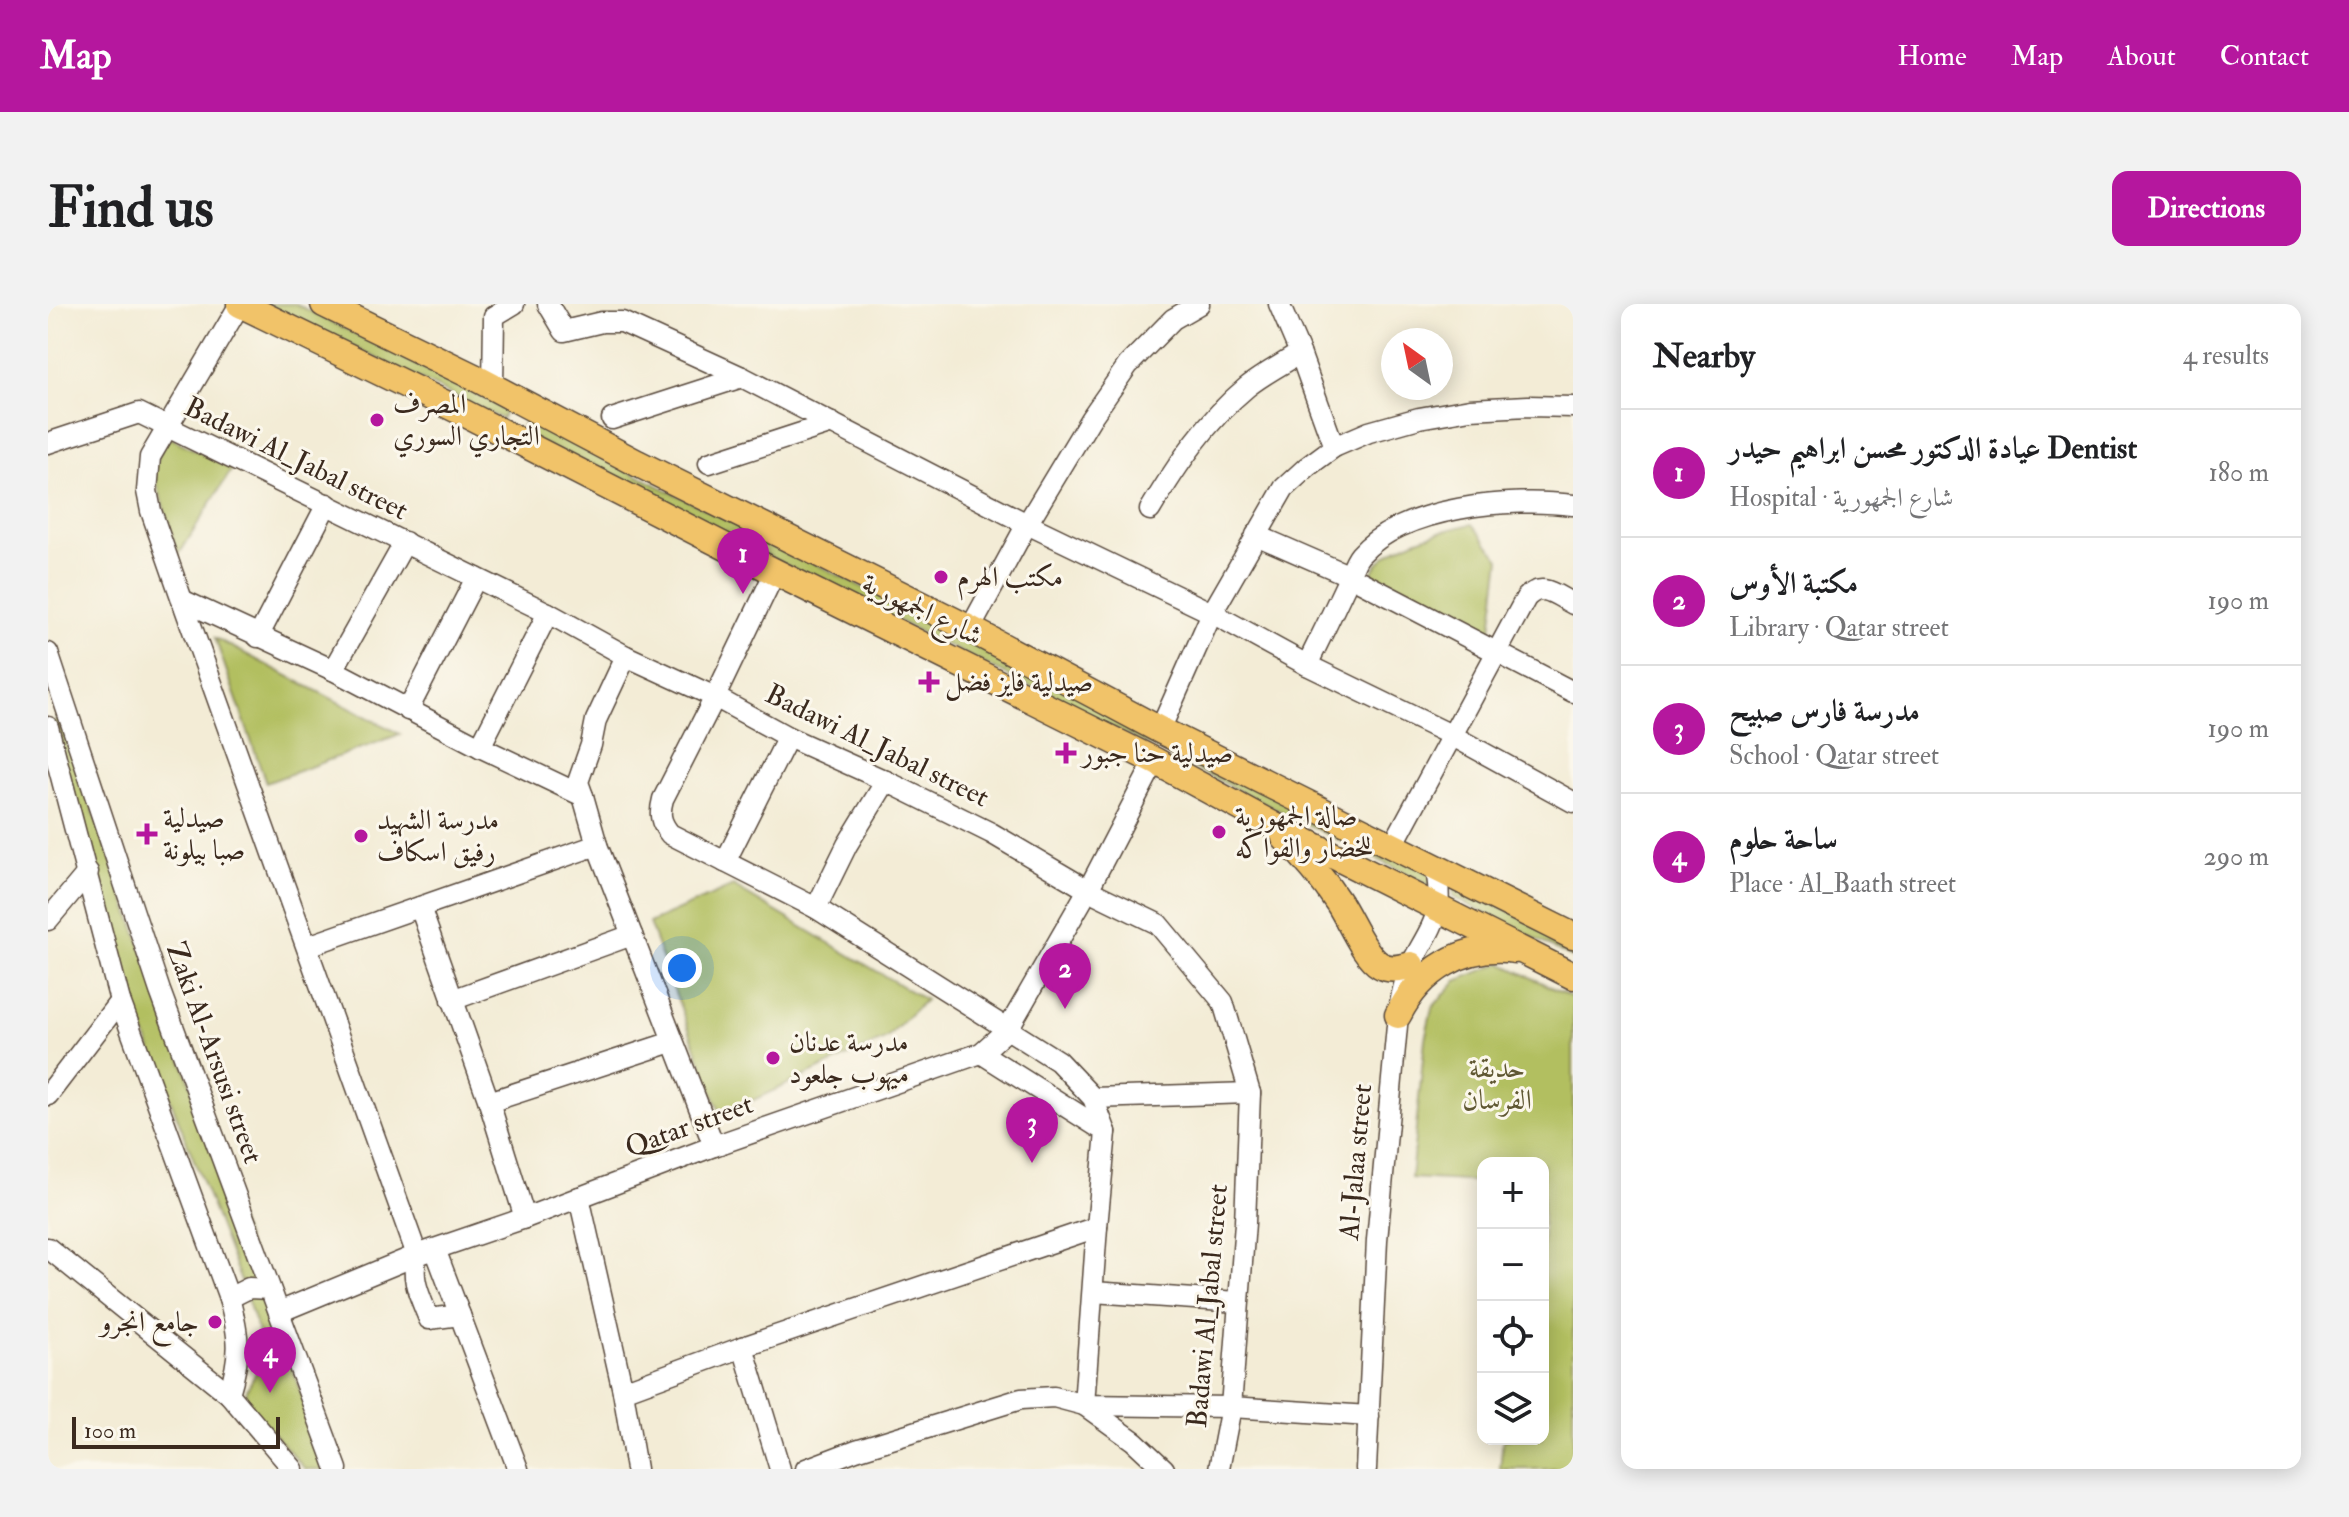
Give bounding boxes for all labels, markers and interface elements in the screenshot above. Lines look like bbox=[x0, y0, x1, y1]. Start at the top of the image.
text: Map bbox=[40, 32, 111, 80]
text: Home bbox=[1897, 39, 1967, 74]
text: Map bbox=[2011, 39, 2063, 74]
text: About bbox=[2107, 39, 2176, 74]
text: Contact bbox=[2220, 39, 2309, 74]
button: Directions bbox=[2112, 171, 2301, 246]
text: Find us bbox=[48, 173, 214, 244]
north arrow bbox=[1381, 328, 1453, 400]
text: Nearby bbox=[1653, 335, 1755, 378]
text: 4 results bbox=[2183, 340, 2269, 372]
place label: المصرف التجاري السوري bbox=[393, 387, 540, 458]
street label: Badawi Al_Jabal street bbox=[179, 390, 413, 528]
marker: المصرف التجاري السوري bbox=[368, 411, 386, 429]
text: عيادة الدكتور محسن ابراهيم حيدر Dentist bbox=[1729, 430, 2137, 467]
text: 1 bbox=[1674, 457, 1684, 489]
text: 180 m bbox=[2209, 457, 2269, 489]
text: Hospital · شارع الجمهورية bbox=[1729, 482, 1954, 514]
pin: 1 bbox=[717, 528, 769, 594]
place label: مكتب الهرم bbox=[957, 560, 1063, 601]
text: مكتبة الأوس bbox=[1729, 565, 1858, 602]
street label: شارع الجمهورية bbox=[854, 566, 988, 659]
marker: مكتب الهرم bbox=[932, 568, 950, 586]
text: 2 bbox=[1672, 585, 1686, 617]
text: 190 m bbox=[2208, 585, 2269, 617]
text: Library · Qatar street bbox=[1729, 612, 1949, 644]
place label: صيدلية فايز فضل bbox=[945, 665, 1093, 701]
marker: صيدلية فايز فضل bbox=[920, 673, 938, 691]
street label: Badawi Al_Jabal street bbox=[760, 677, 994, 815]
text: مدرسة فارس صبيح bbox=[1729, 693, 1920, 730]
text: 3 bbox=[1674, 713, 1684, 745]
text: 190 m bbox=[2208, 713, 2269, 745]
place label: صيدلية حنا جبور bbox=[1079, 736, 1233, 771]
text: School · Qatar street bbox=[1729, 740, 1939, 772]
marker: صيدلية حنا جبور bbox=[1057, 744, 1075, 762]
place label: صالة الجمهورية للخضار والفواكه bbox=[1235, 799, 1373, 866]
place label: صيدلية صبا بيلونة bbox=[163, 801, 245, 868]
place label: مدرسة الشهيد رفيق اسكاف bbox=[377, 803, 499, 870]
text: ساحة حلوم bbox=[1729, 821, 1838, 858]
marker: صالة الجمهورية للخضار والفواكه bbox=[1210, 823, 1228, 841]
marker: صيدلية صبا بيلونة bbox=[138, 825, 156, 843]
marker: مدرسة الشهيد رفيق اسكاف bbox=[352, 827, 370, 845]
text: 4 bbox=[1672, 841, 1686, 873]
text: 290 m bbox=[2204, 841, 2269, 873]
text: Place · Al_Baath street bbox=[1729, 868, 1956, 900]
street label: Zaki Al-Arsusi street bbox=[158, 938, 270, 1168]
pin: 2 bbox=[1039, 943, 1091, 1009]
your location bbox=[662, 948, 702, 988]
place label: مدرسة عدنان ميهوب جلعود bbox=[789, 1025, 909, 1092]
marker: مدرسة عدنان ميهوب جلعود bbox=[764, 1049, 782, 1067]
park label: حديقة الفرسان bbox=[1462, 1051, 1532, 1118]
street label: Al-Jalaa street bbox=[1332, 1082, 1380, 1243]
street label: Qatar street bbox=[620, 1087, 758, 1165]
pin: 3 bbox=[1006, 1097, 1058, 1163]
map controls bbox=[1477, 1157, 1549, 1445]
button: + bbox=[1477, 1157, 1549, 1229]
street label: Badawi Al_Jabal street bbox=[1180, 1183, 1236, 1429]
button: − bbox=[1477, 1229, 1549, 1301]
button: locate bbox=[1477, 1301, 1549, 1373]
place label: جامع انجرو bbox=[97, 1305, 199, 1347]
marker: جامع انجرو bbox=[206, 1313, 224, 1331]
pin: 4 bbox=[244, 1327, 296, 1393]
button: layers bbox=[1477, 1373, 1549, 1445]
scale bar bbox=[72, 1413, 280, 1449]
text: 100 m bbox=[84, 1417, 136, 1445]

